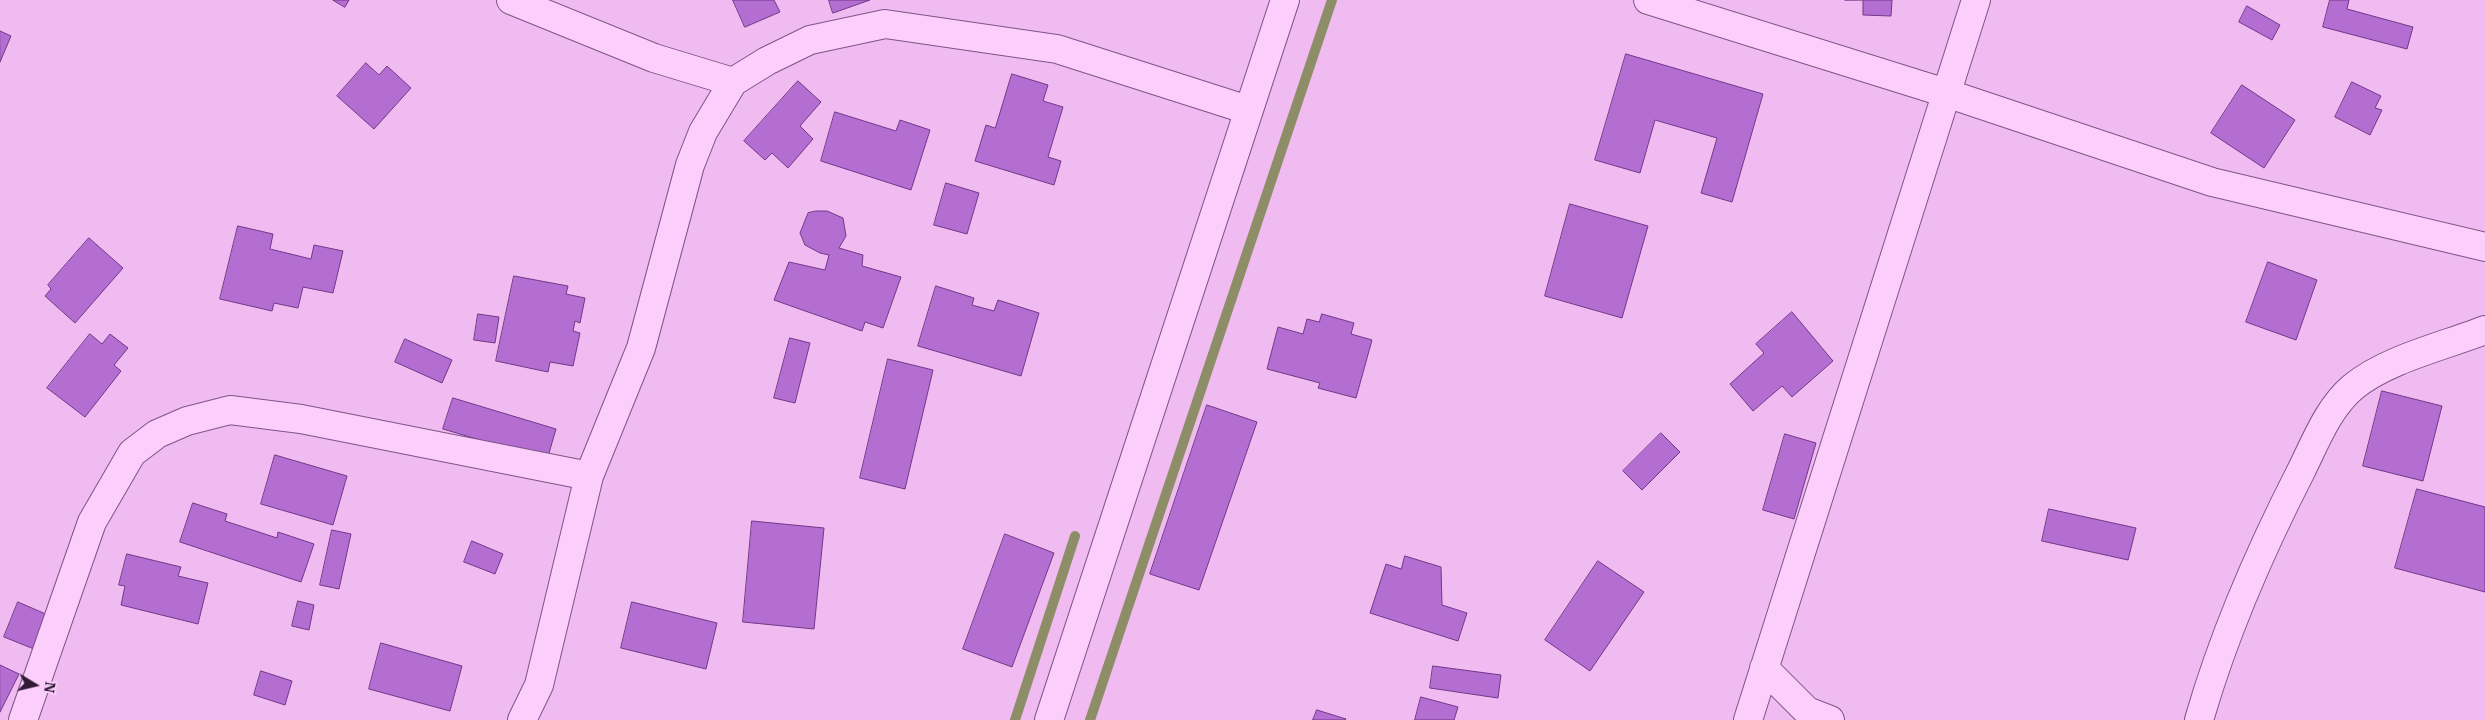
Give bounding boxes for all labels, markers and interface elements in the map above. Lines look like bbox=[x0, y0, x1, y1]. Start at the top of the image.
north arrow bbox=[10, 660, 60, 710]
text: N bbox=[40, 680, 60, 694]

